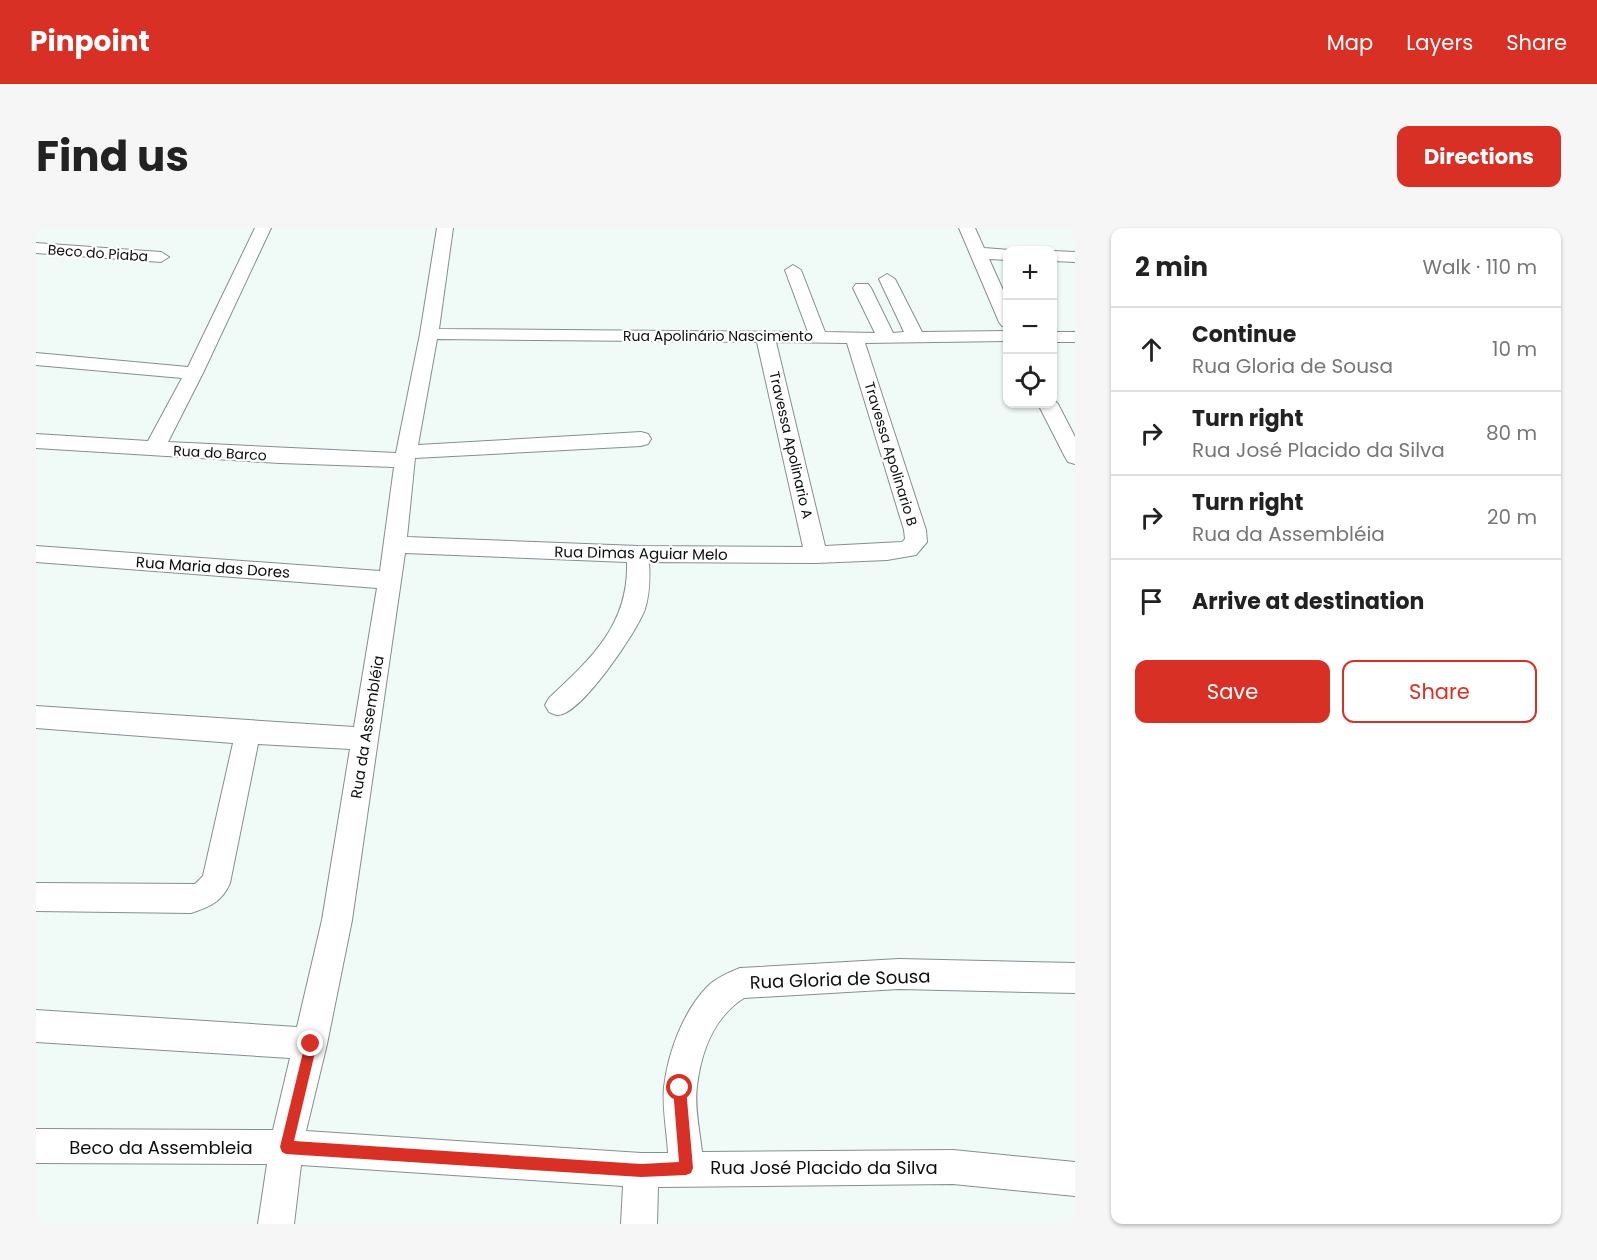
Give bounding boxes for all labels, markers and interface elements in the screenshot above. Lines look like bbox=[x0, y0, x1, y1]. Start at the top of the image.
text: Pinpoint bbox=[30, 22, 150, 61]
text: Map bbox=[1327, 28, 1373, 57]
text: Layers bbox=[1406, 28, 1473, 57]
text: Share bbox=[1506, 28, 1567, 57]
button: Directions bbox=[1397, 126, 1561, 187]
text: Find us bbox=[36, 127, 189, 186]
street label: Beco do Piaba bbox=[47, 240, 149, 266]
map controls bbox=[1003, 246, 1057, 408]
button: + bbox=[1003, 246, 1057, 300]
text: 2 min bbox=[1135, 249, 1208, 285]
text: Walk · 110 m bbox=[1423, 253, 1537, 281]
button: − bbox=[1003, 300, 1057, 354]
text: Continue bbox=[1192, 319, 1296, 350]
street label: Rua Apolinário Nascimento bbox=[623, 326, 813, 346]
icon: ahead bbox=[1135, 333, 1168, 366]
text: 10 m bbox=[1492, 335, 1537, 363]
text: Rua Gloria de Sousa bbox=[1192, 352, 1393, 380]
button: locate bbox=[1003, 354, 1057, 408]
street label: Travessa Apolinario A bbox=[764, 369, 818, 521]
street label: Travessa Apolinario B bbox=[860, 379, 922, 529]
text: Turn right bbox=[1192, 403, 1303, 434]
icon: right bbox=[1135, 417, 1168, 450]
text: 80 m bbox=[1486, 419, 1537, 447]
text: Rua José Placido da Silva bbox=[1192, 436, 1445, 464]
street label: Rua do Barco bbox=[173, 441, 267, 465]
text: Turn right bbox=[1192, 487, 1303, 518]
icon: right bbox=[1135, 501, 1168, 534]
text: 20 m bbox=[1487, 503, 1537, 531]
text: Rua da Assembléia bbox=[1192, 520, 1385, 548]
street label: Rua Dimas Aguiar Melo bbox=[554, 541, 728, 565]
street label: Rua Maria das Dores bbox=[135, 551, 291, 583]
icon: arrive bbox=[1135, 585, 1168, 618]
text: Arrive at destination bbox=[1192, 586, 1424, 617]
street label: Rua da Assembléia bbox=[345, 654, 389, 800]
button: Save bbox=[1135, 660, 1330, 723]
button: Share bbox=[1342, 660, 1537, 723]
street label: Rua Gloria de Sousa bbox=[749, 963, 931, 995]
route end bbox=[297, 1030, 323, 1056]
route start bbox=[666, 1074, 692, 1100]
street label: Beco da Assembleia bbox=[69, 1135, 253, 1160]
street label: Rua José Placido da Silva bbox=[710, 1155, 938, 1180]

